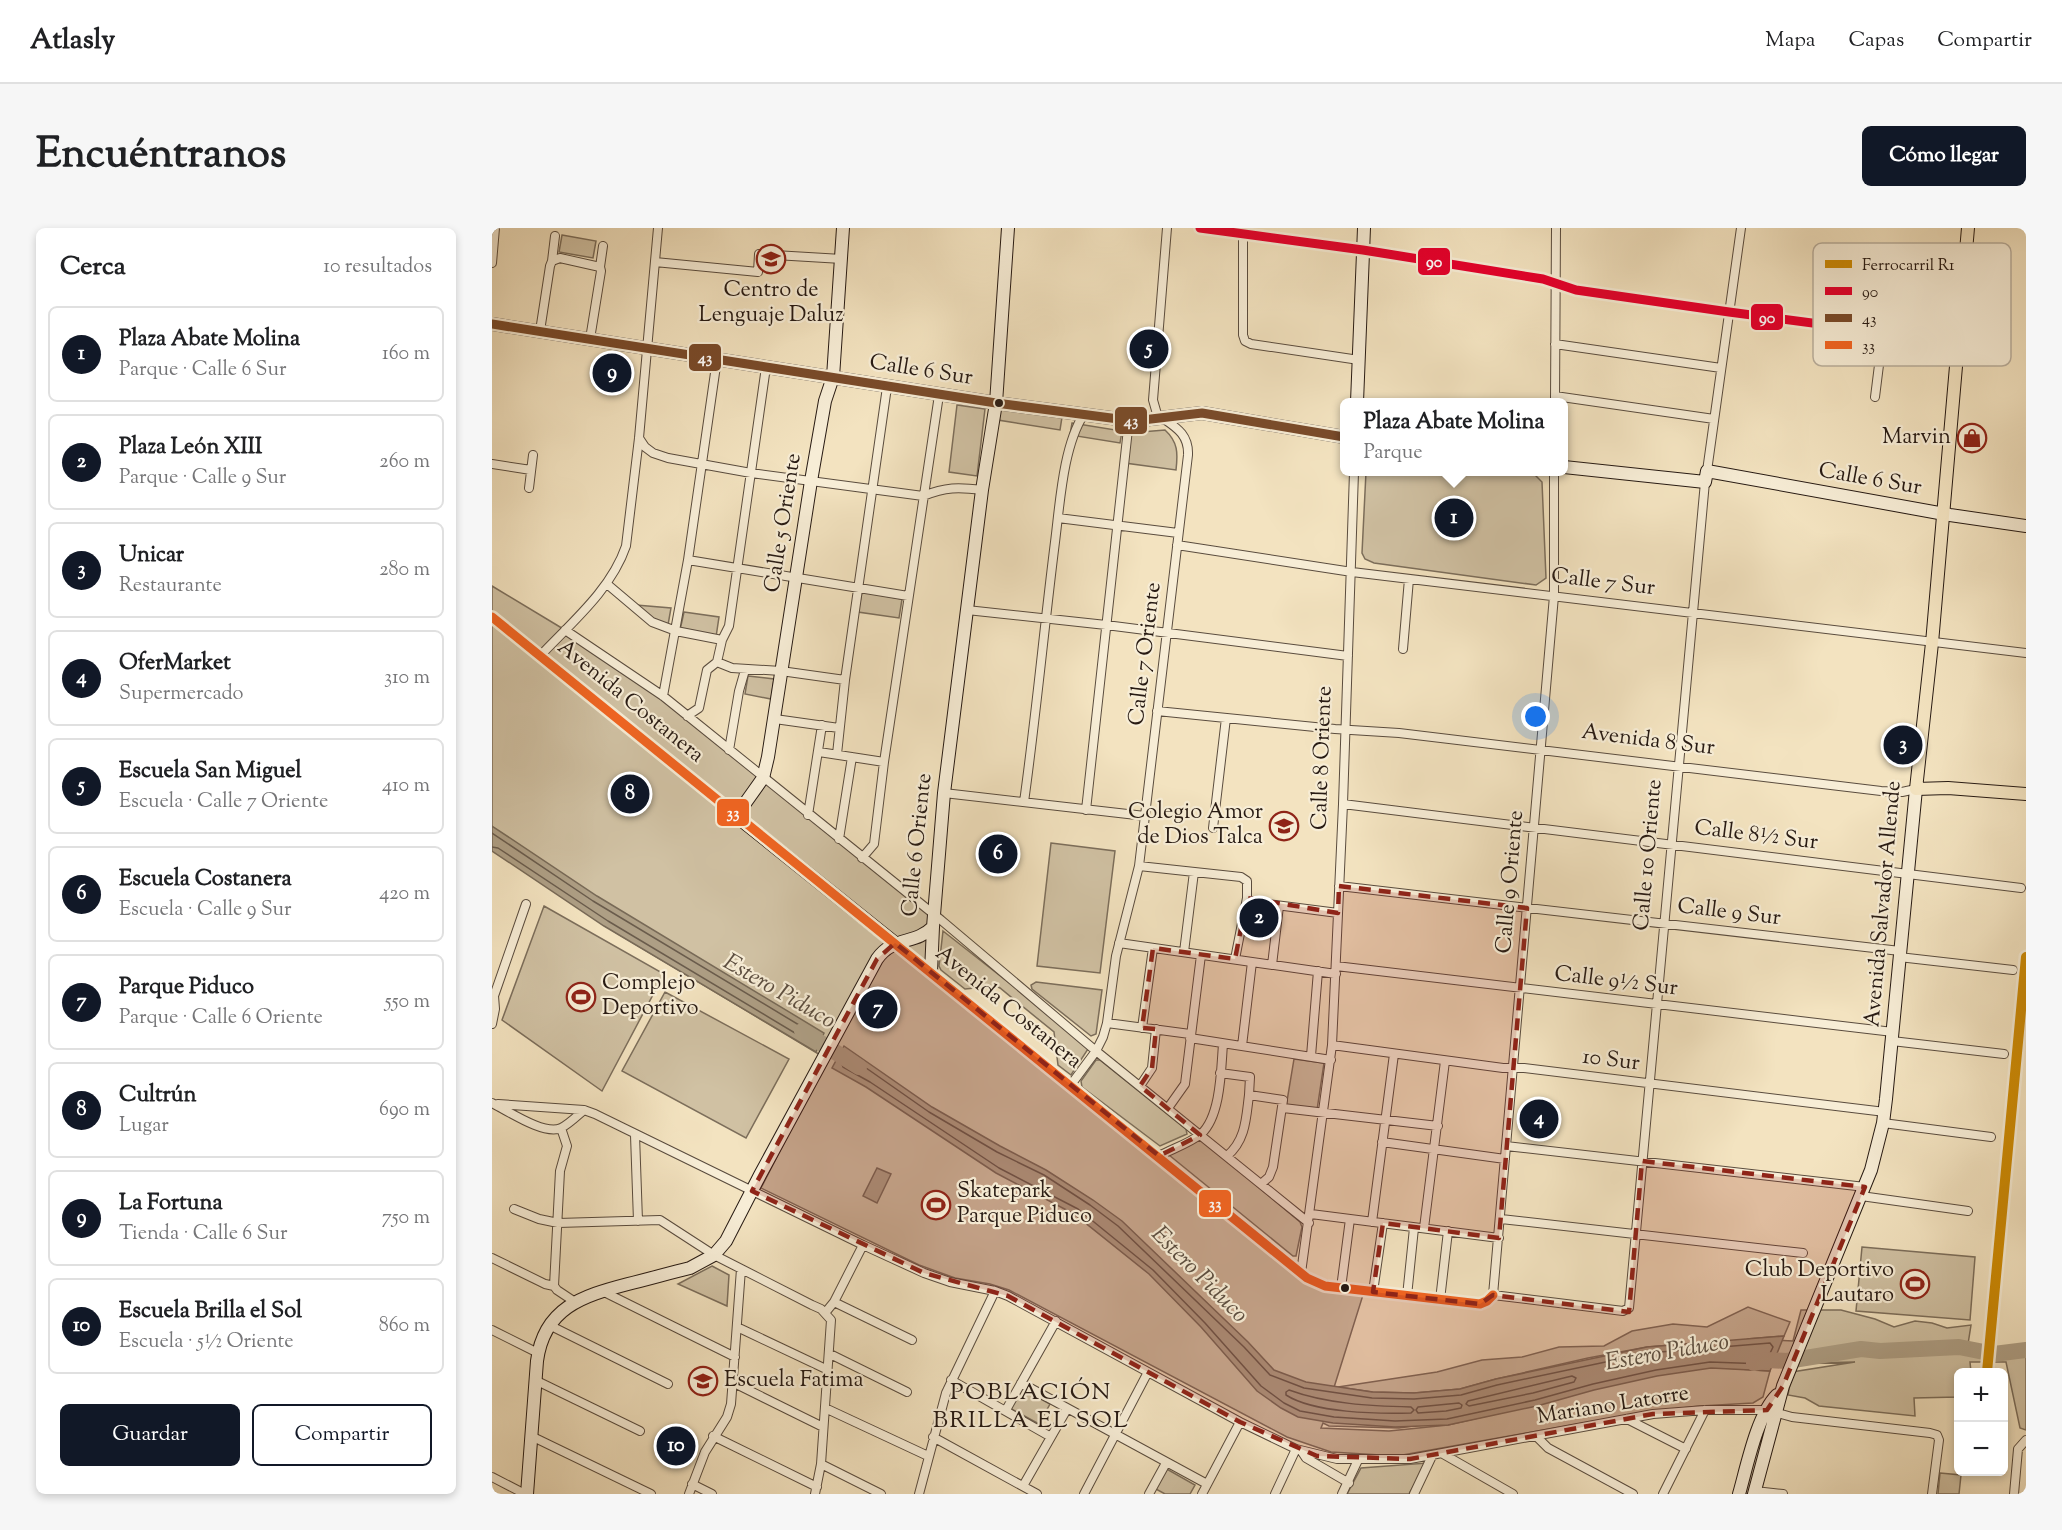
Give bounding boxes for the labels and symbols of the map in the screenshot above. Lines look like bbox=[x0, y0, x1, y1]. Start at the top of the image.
school or university icon: Centro de Lenguaje Daluz bbox=[755, 243, 787, 275]
legend bbox=[1813, 243, 2011, 366]
line badge: 90 bbox=[1417, 247, 1451, 276]
text: 90 bbox=[1426, 252, 1443, 275]
text: Ferrocarril R1 bbox=[1862, 255, 1955, 278]
place label: Centro de Lenguaje Daluz bbox=[698, 275, 844, 332]
text: 90 bbox=[1862, 282, 1878, 305]
line badge: 90 bbox=[1750, 303, 1784, 331]
text: 90 bbox=[1759, 308, 1776, 331]
text: 43 bbox=[1862, 309, 1877, 332]
pin: 5 bbox=[1130, 326, 1168, 372]
text: 33 bbox=[1862, 336, 1875, 359]
line badge: 43 bbox=[688, 343, 722, 372]
street label: Calle 6 Sur bbox=[867, 347, 975, 395]
text: 43 bbox=[697, 348, 713, 371]
pin: 9 bbox=[592, 350, 632, 396]
unlabelled marker bbox=[993, 397, 1005, 409]
line badge: 43 bbox=[1114, 406, 1148, 435]
text: 43 bbox=[1123, 411, 1139, 434]
place label: Marvin bbox=[1882, 422, 1951, 454]
shop icon: Marvin bbox=[1956, 422, 1988, 454]
street label: Calle 5 Oriente bbox=[757, 451, 811, 595]
street label: Calle 6 Sur bbox=[1816, 455, 1924, 505]
pin: 1 bbox=[1434, 496, 1474, 540]
street label: Calle 7 Sur bbox=[1549, 561, 1657, 605]
street label: Calle 7 Oriente bbox=[1121, 580, 1171, 728]
street label: Avenida Costanera bbox=[550, 633, 710, 771]
street label: Calle 8 Oriente bbox=[1304, 685, 1342, 831]
your location bbox=[1521, 702, 1550, 731]
street label: Avenida 8 Sur bbox=[1580, 717, 1716, 765]
pin: 3 bbox=[1884, 722, 1922, 768]
pin: 8 bbox=[610, 772, 650, 816]
street label: Calle 6 Oriente bbox=[895, 772, 941, 918]
street label: Calle 10 Oriente bbox=[1626, 778, 1672, 932]
street label: Avenida Salvador Allende bbox=[1857, 779, 1911, 1029]
place label: Colegio Amor de Dios Talca bbox=[1128, 797, 1263, 854]
line badge: 33 bbox=[716, 798, 750, 827]
text: 33 bbox=[727, 803, 740, 826]
street label: Calle 9 Oriente bbox=[1489, 809, 1533, 955]
school or university icon: Colegio Amor de Dios Talca bbox=[1268, 810, 1300, 842]
street label: Calle 8½ Sur bbox=[1692, 813, 1820, 859]
pin: 6 bbox=[978, 832, 1018, 876]
street label: Calle 9 Sur bbox=[1675, 891, 1783, 935]
pin: 2 bbox=[1240, 896, 1278, 940]
street label: Avenida Costanera bbox=[928, 939, 1088, 1077]
water label: Estero Piduco bbox=[716, 946, 842, 1038]
street label: Calle 9½ Sur bbox=[1552, 959, 1680, 1005]
place label: Complejo Deportivo bbox=[602, 968, 699, 1025]
sports icon: Complejo Deportivo bbox=[565, 981, 597, 1013]
pin: 7 bbox=[858, 986, 898, 1032]
street label: 10 Sur bbox=[1580, 1042, 1642, 1080]
pin: 4 bbox=[1520, 1096, 1558, 1142]
place label: Skatepark Parque Piduco bbox=[957, 1176, 1092, 1233]
sports icon: Skatepark Parque Piduco bbox=[920, 1189, 952, 1221]
line badge: 33 bbox=[1198, 1189, 1232, 1218]
text: 33 bbox=[1209, 1194, 1222, 1217]
water label: Estero Piduco bbox=[1143, 1219, 1255, 1331]
place label: Club Deportivo Lautaro bbox=[1745, 1255, 1894, 1312]
sports icon: Club Deportivo Lautaro bbox=[1899, 1268, 1931, 1300]
unlabelled marker bbox=[1339, 1282, 1351, 1294]
water label: Estero Piduco bbox=[1602, 1325, 1732, 1381]
school or university icon: Escuela Fatima bbox=[687, 1365, 719, 1397]
place label: Escuela Fatima bbox=[724, 1365, 864, 1397]
district label: POBLACIÓN BRILLA EL SOL bbox=[933, 1376, 1129, 1438]
street label: Mariano Latorre bbox=[1535, 1378, 1691, 1434]
pin: 10 bbox=[656, 1424, 696, 1468]

